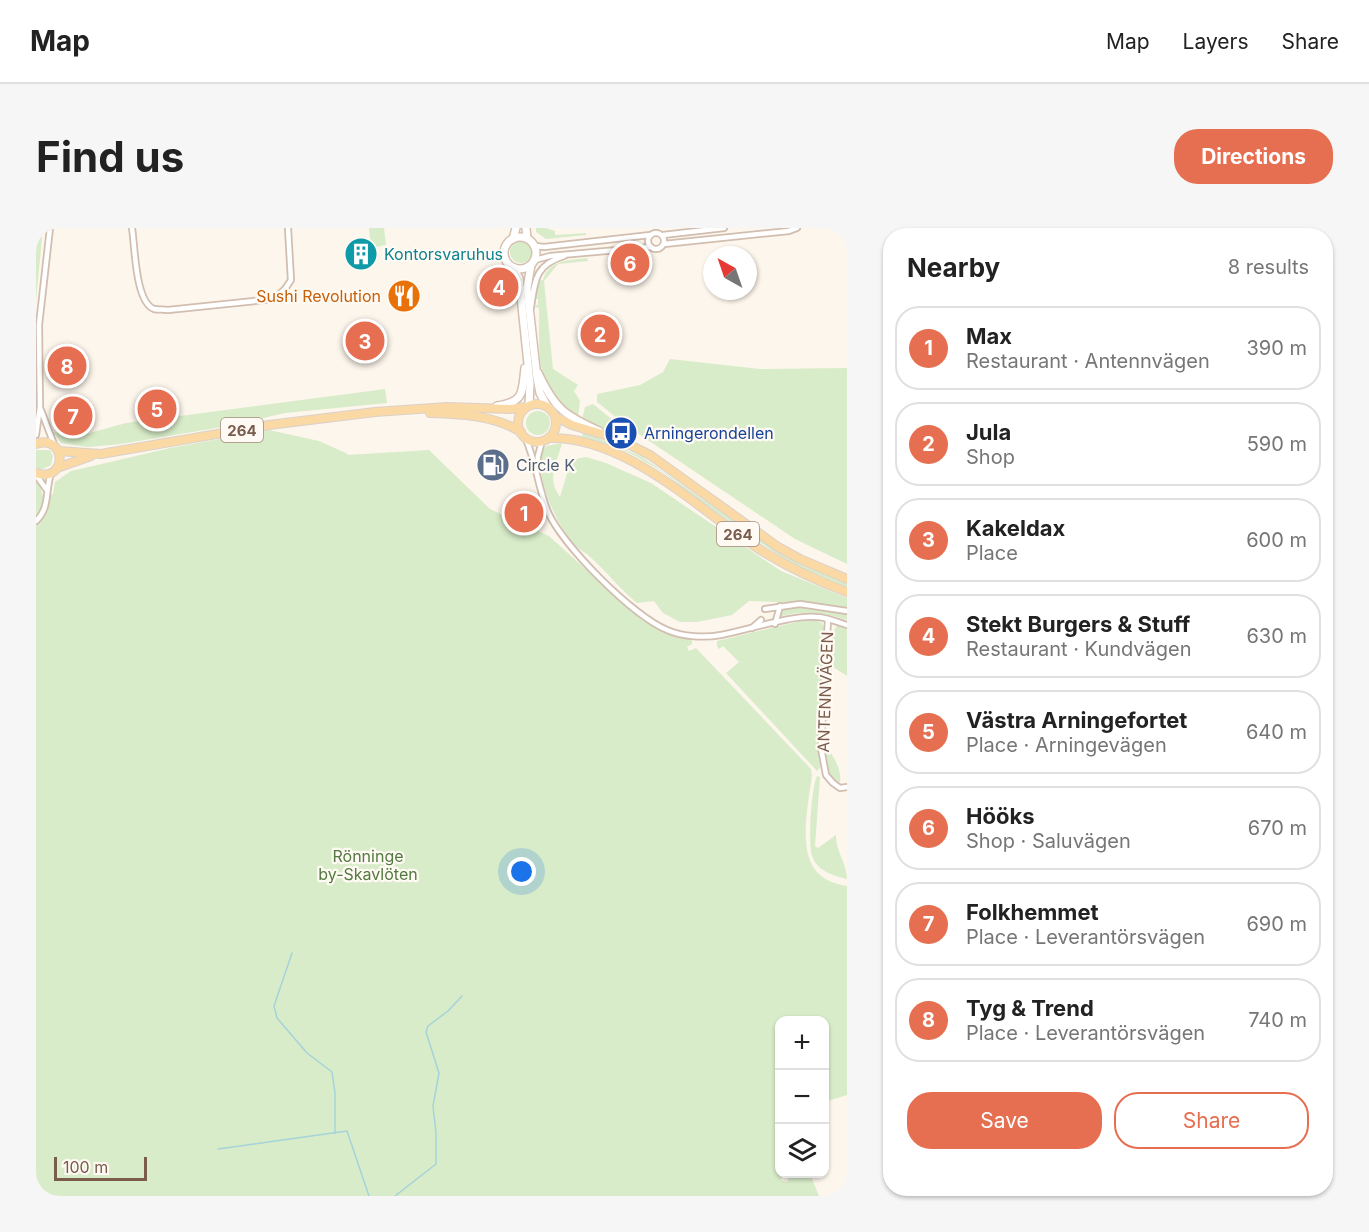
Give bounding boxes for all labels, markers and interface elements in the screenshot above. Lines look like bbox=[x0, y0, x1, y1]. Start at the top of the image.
text: Map bbox=[30, 24, 90, 58]
text: Map bbox=[1106, 29, 1150, 54]
text: Layers bbox=[1183, 29, 1249, 54]
text: Share bbox=[1282, 29, 1339, 54]
button: Directions bbox=[1174, 129, 1333, 184]
text: Find us bbox=[36, 131, 184, 182]
building icon: Kontorsvaruhus bbox=[343, 236, 379, 272]
pin: 6 bbox=[610, 240, 650, 285]
place label: Kontorsvaruhus bbox=[384, 244, 503, 264]
north arrow bbox=[703, 246, 757, 300]
text: Nearby bbox=[907, 252, 1000, 283]
text: 8 results bbox=[1228, 255, 1309, 279]
pin: 4 bbox=[480, 264, 518, 310]
restaurant icon: Sushi Revolution bbox=[386, 278, 422, 314]
place label: Sushi Revolution bbox=[256, 286, 381, 306]
pin: 2 bbox=[580, 312, 620, 356]
pin: 3 bbox=[346, 318, 384, 364]
text: Max bbox=[966, 323, 1012, 349]
text: 1 bbox=[924, 336, 933, 360]
text: 390 m bbox=[1246, 336, 1307, 360]
pin: 8 bbox=[48, 344, 87, 388]
text: Restaurant · Antennvägen bbox=[966, 349, 1210, 373]
pin: 5 bbox=[138, 386, 176, 432]
pin: 7 bbox=[54, 394, 93, 438]
bus stop icon: Arningerondellen bbox=[603, 415, 639, 451]
road number: 264 bbox=[221, 418, 263, 442]
text: Jula bbox=[966, 419, 1011, 445]
place label: Arningerondellen bbox=[644, 423, 774, 443]
text: 2 bbox=[922, 432, 935, 456]
text: 590 m bbox=[1247, 432, 1307, 456]
text: Shop bbox=[966, 445, 1015, 469]
fuel station icon: Circle K bbox=[475, 447, 511, 483]
place label: Circle K bbox=[516, 455, 575, 475]
pin: 1 bbox=[504, 490, 544, 536]
text: Kakeldax bbox=[966, 515, 1065, 541]
road number: 264 bbox=[717, 522, 759, 546]
text: 3 bbox=[922, 528, 935, 552]
text: 600 m bbox=[1246, 528, 1307, 552]
text: Place bbox=[966, 541, 1018, 565]
text: Stekt Burgers & Stuff bbox=[966, 611, 1190, 637]
text: 4 bbox=[922, 624, 935, 648]
text: 630 m bbox=[1246, 624, 1307, 648]
street label: ANTENNVÄGEN bbox=[813, 631, 837, 753]
text: Restaurant · Kundvägen bbox=[966, 637, 1192, 661]
text: Västra Arningefortet bbox=[966, 707, 1187, 733]
text: 5 bbox=[922, 720, 935, 744]
text: 640 m bbox=[1246, 720, 1307, 744]
text: Place · Arningevägen bbox=[966, 733, 1167, 757]
text: Hööks bbox=[966, 803, 1035, 829]
text: 6 bbox=[922, 816, 935, 840]
text: 670 m bbox=[1248, 816, 1307, 840]
text: Shop · Saluvägen bbox=[966, 829, 1131, 853]
park label: Rönninge by-Skavlöten bbox=[318, 846, 418, 884]
your location bbox=[507, 857, 536, 886]
text: Folkhemmet bbox=[966, 899, 1099, 925]
text: 7 bbox=[923, 912, 934, 936]
text: 690 m bbox=[1246, 912, 1307, 936]
text: Place · Leverantörsvägen bbox=[966, 925, 1205, 949]
text: Tyg & Trend bbox=[966, 995, 1094, 1021]
text: 8 bbox=[922, 1008, 935, 1032]
text: 740 m bbox=[1248, 1008, 1307, 1032]
map controls bbox=[775, 1016, 829, 1178]
button: + bbox=[775, 1016, 829, 1070]
text: Place · Leverantörsvägen bbox=[966, 1021, 1205, 1045]
button: − bbox=[775, 1070, 829, 1124]
button: Save bbox=[907, 1092, 1102, 1149]
button: Share bbox=[1114, 1092, 1309, 1149]
button: layers bbox=[775, 1124, 829, 1178]
scale bar bbox=[54, 1154, 147, 1182]
text: 100 m bbox=[63, 1157, 108, 1177]

